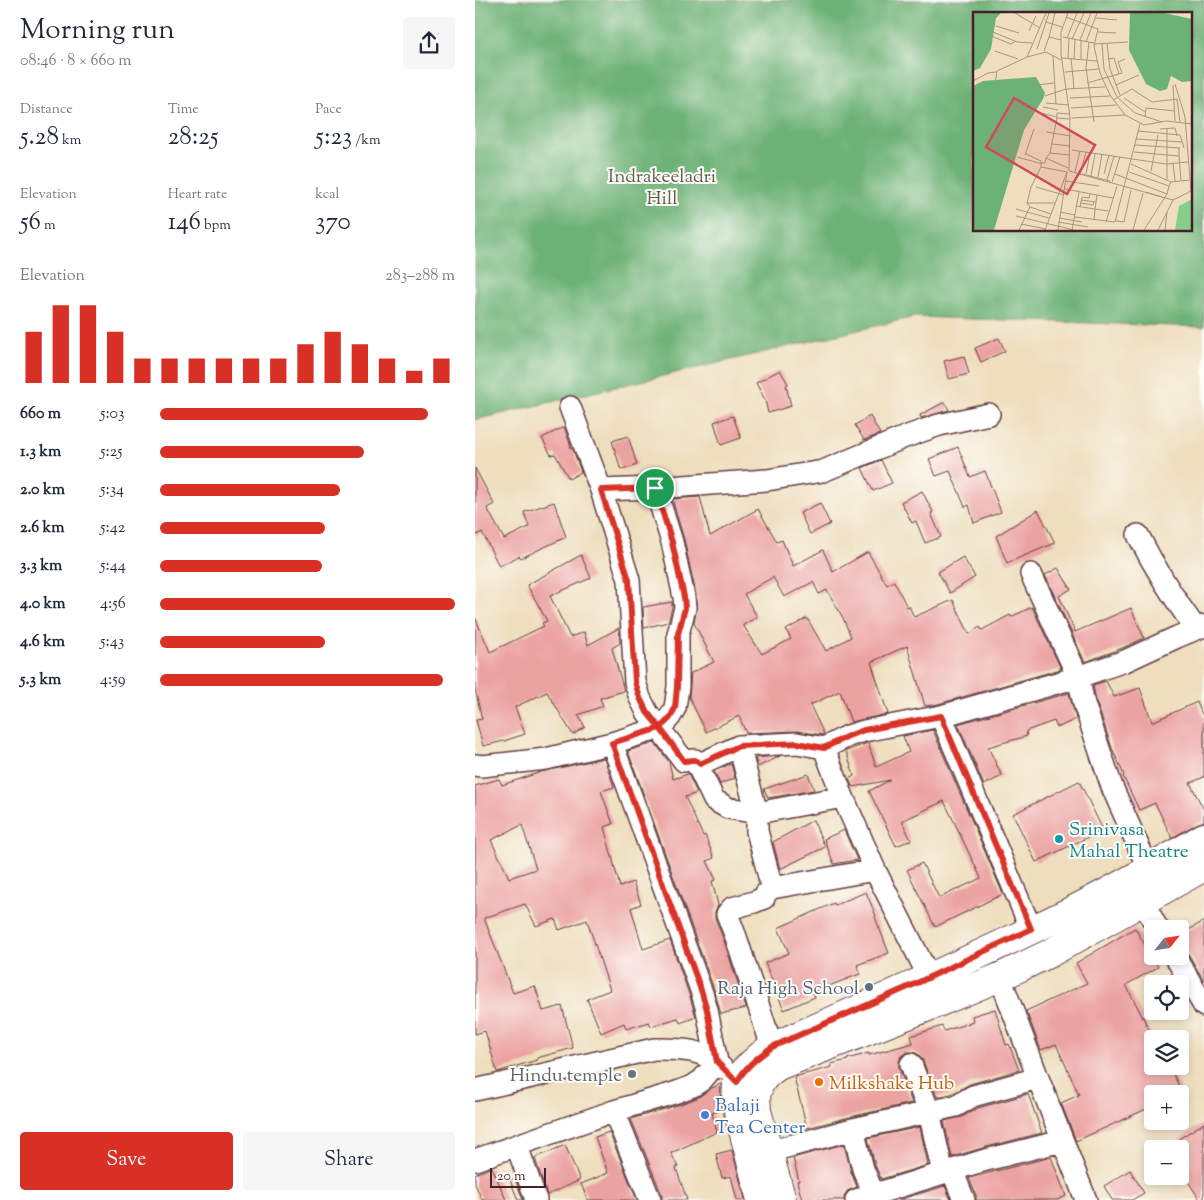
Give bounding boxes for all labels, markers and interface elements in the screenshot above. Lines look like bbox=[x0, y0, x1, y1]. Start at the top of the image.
text: Morning run bbox=[20, 11, 175, 51]
inset map bbox=[973, 12, 1191, 231]
button: share bbox=[403, 17, 455, 69]
text: 08:46 · 8 × 660 m bbox=[20, 50, 132, 73]
text: Distance bbox=[20, 100, 73, 120]
text: Time bbox=[168, 100, 199, 120]
text: Pace bbox=[315, 100, 342, 120]
text: 5.28 bbox=[20, 120, 59, 156]
text: 28:25 bbox=[168, 120, 219, 156]
text: 5:23 bbox=[315, 120, 352, 156]
text: km bbox=[59, 131, 81, 151]
text: /km bbox=[352, 131, 380, 151]
park label: Indrakeeladri Hill bbox=[608, 164, 716, 213]
text: Elevation bbox=[20, 185, 77, 205]
text: Heart rate bbox=[168, 185, 227, 205]
text: kcal bbox=[315, 185, 339, 205]
text: 56 bbox=[20, 205, 41, 241]
text: 146 bbox=[168, 205, 201, 241]
text: 370 bbox=[315, 205, 351, 241]
text: m bbox=[41, 216, 56, 236]
text: bpm bbox=[201, 216, 231, 236]
text: Elevation bbox=[20, 265, 85, 288]
text: 283–288 m bbox=[385, 265, 455, 288]
text: 660 m bbox=[20, 403, 61, 426]
text: 5:03 bbox=[100, 403, 124, 426]
text: 1.3 km bbox=[20, 441, 61, 464]
text: 5:25 bbox=[100, 441, 123, 464]
pin bbox=[634, 467, 676, 509]
icon: arrive bbox=[641, 474, 669, 502]
text: 2.0 km bbox=[20, 479, 65, 502]
text: 5:34 bbox=[100, 479, 124, 502]
text: 2.6 km bbox=[20, 517, 65, 540]
text: 5:42 bbox=[100, 517, 125, 540]
text: 3.3 km bbox=[20, 555, 62, 578]
text: 5:44 bbox=[100, 555, 126, 578]
text: 4.0 km bbox=[20, 593, 66, 616]
text: 4:56 bbox=[100, 593, 126, 616]
text: 4.6 km bbox=[20, 631, 65, 654]
text: 5:43 bbox=[100, 631, 124, 654]
text: 5.3 km bbox=[20, 669, 61, 692]
text: 4:59 bbox=[100, 669, 125, 692]
place label: Srinivasa Mahal Theatre bbox=[1069, 817, 1189, 866]
marker: Srinivasa Mahal Theatre bbox=[1053, 833, 1065, 845]
north arrow bbox=[1144, 920, 1189, 965]
map controls bbox=[1144, 920, 1189, 1185]
button: locate bbox=[1144, 975, 1189, 1020]
place label: Raja High School bbox=[717, 976, 859, 1003]
marker: Raja High School bbox=[863, 981, 875, 993]
button: layers bbox=[1144, 1030, 1189, 1075]
place label: Hindu temple bbox=[510, 1063, 622, 1090]
marker: Hindu temple bbox=[626, 1068, 638, 1080]
place label: Milkshake Hub bbox=[829, 1071, 954, 1098]
marker: Milkshake Hub bbox=[813, 1076, 825, 1088]
button: + bbox=[1144, 1085, 1189, 1130]
place label: Balaji Tea Center bbox=[715, 1093, 806, 1142]
marker: Balaji Tea Center bbox=[699, 1109, 711, 1121]
button: Save bbox=[20, 1132, 233, 1190]
button: Share bbox=[243, 1132, 455, 1190]
button: − bbox=[1144, 1140, 1189, 1185]
scale bar bbox=[490, 1165, 546, 1188]
text: 20 m bbox=[497, 1167, 526, 1187]

